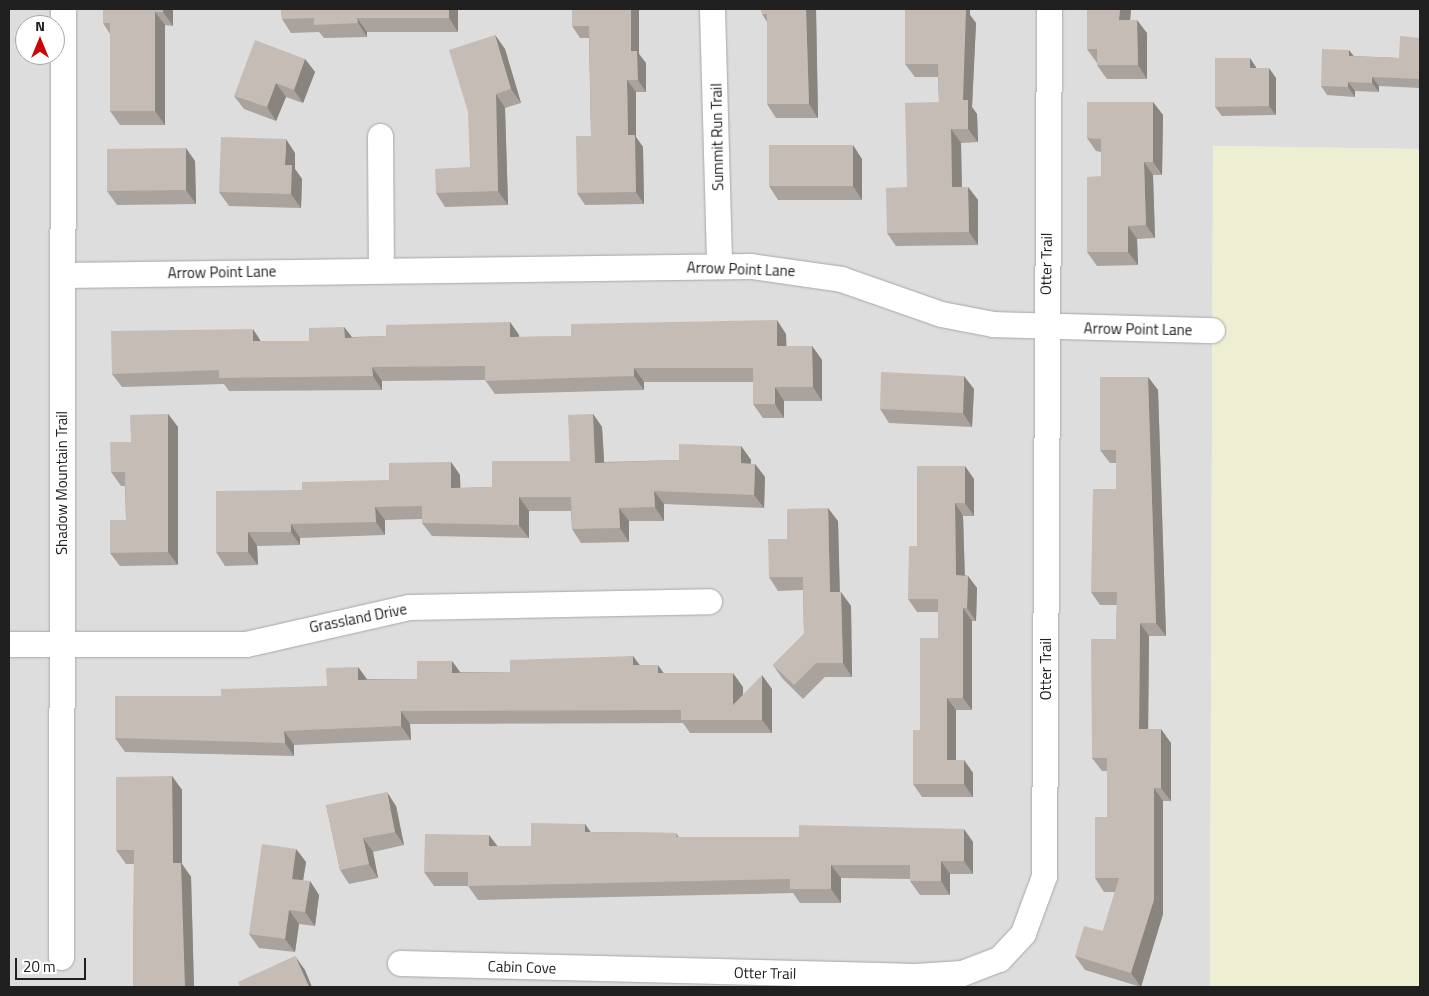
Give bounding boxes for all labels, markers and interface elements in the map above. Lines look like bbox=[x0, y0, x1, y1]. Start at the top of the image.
north arrow bbox=[15, 15, 65, 65]
text: N bbox=[35, 15, 45, 36]
street label: Summit Run Trail bbox=[707, 83, 727, 191]
street label: Otter Trail bbox=[1036, 233, 1056, 295]
street label: Arrow Point Lane bbox=[686, 258, 796, 280]
street label: Arrow Point Lane bbox=[168, 262, 276, 282]
street label: Arrow Point Lane bbox=[1084, 319, 1192, 339]
street label: Shadow Mountain Trail bbox=[53, 411, 71, 555]
street label: Grassland Drive bbox=[308, 600, 408, 636]
street label: Otter Trail bbox=[1037, 638, 1055, 700]
scale bar bbox=[18, 948, 89, 980]
text: 20 m bbox=[23, 955, 56, 978]
street label: Cabin Cove bbox=[487, 957, 557, 977]
street label: Otter Trail bbox=[734, 963, 796, 983]

